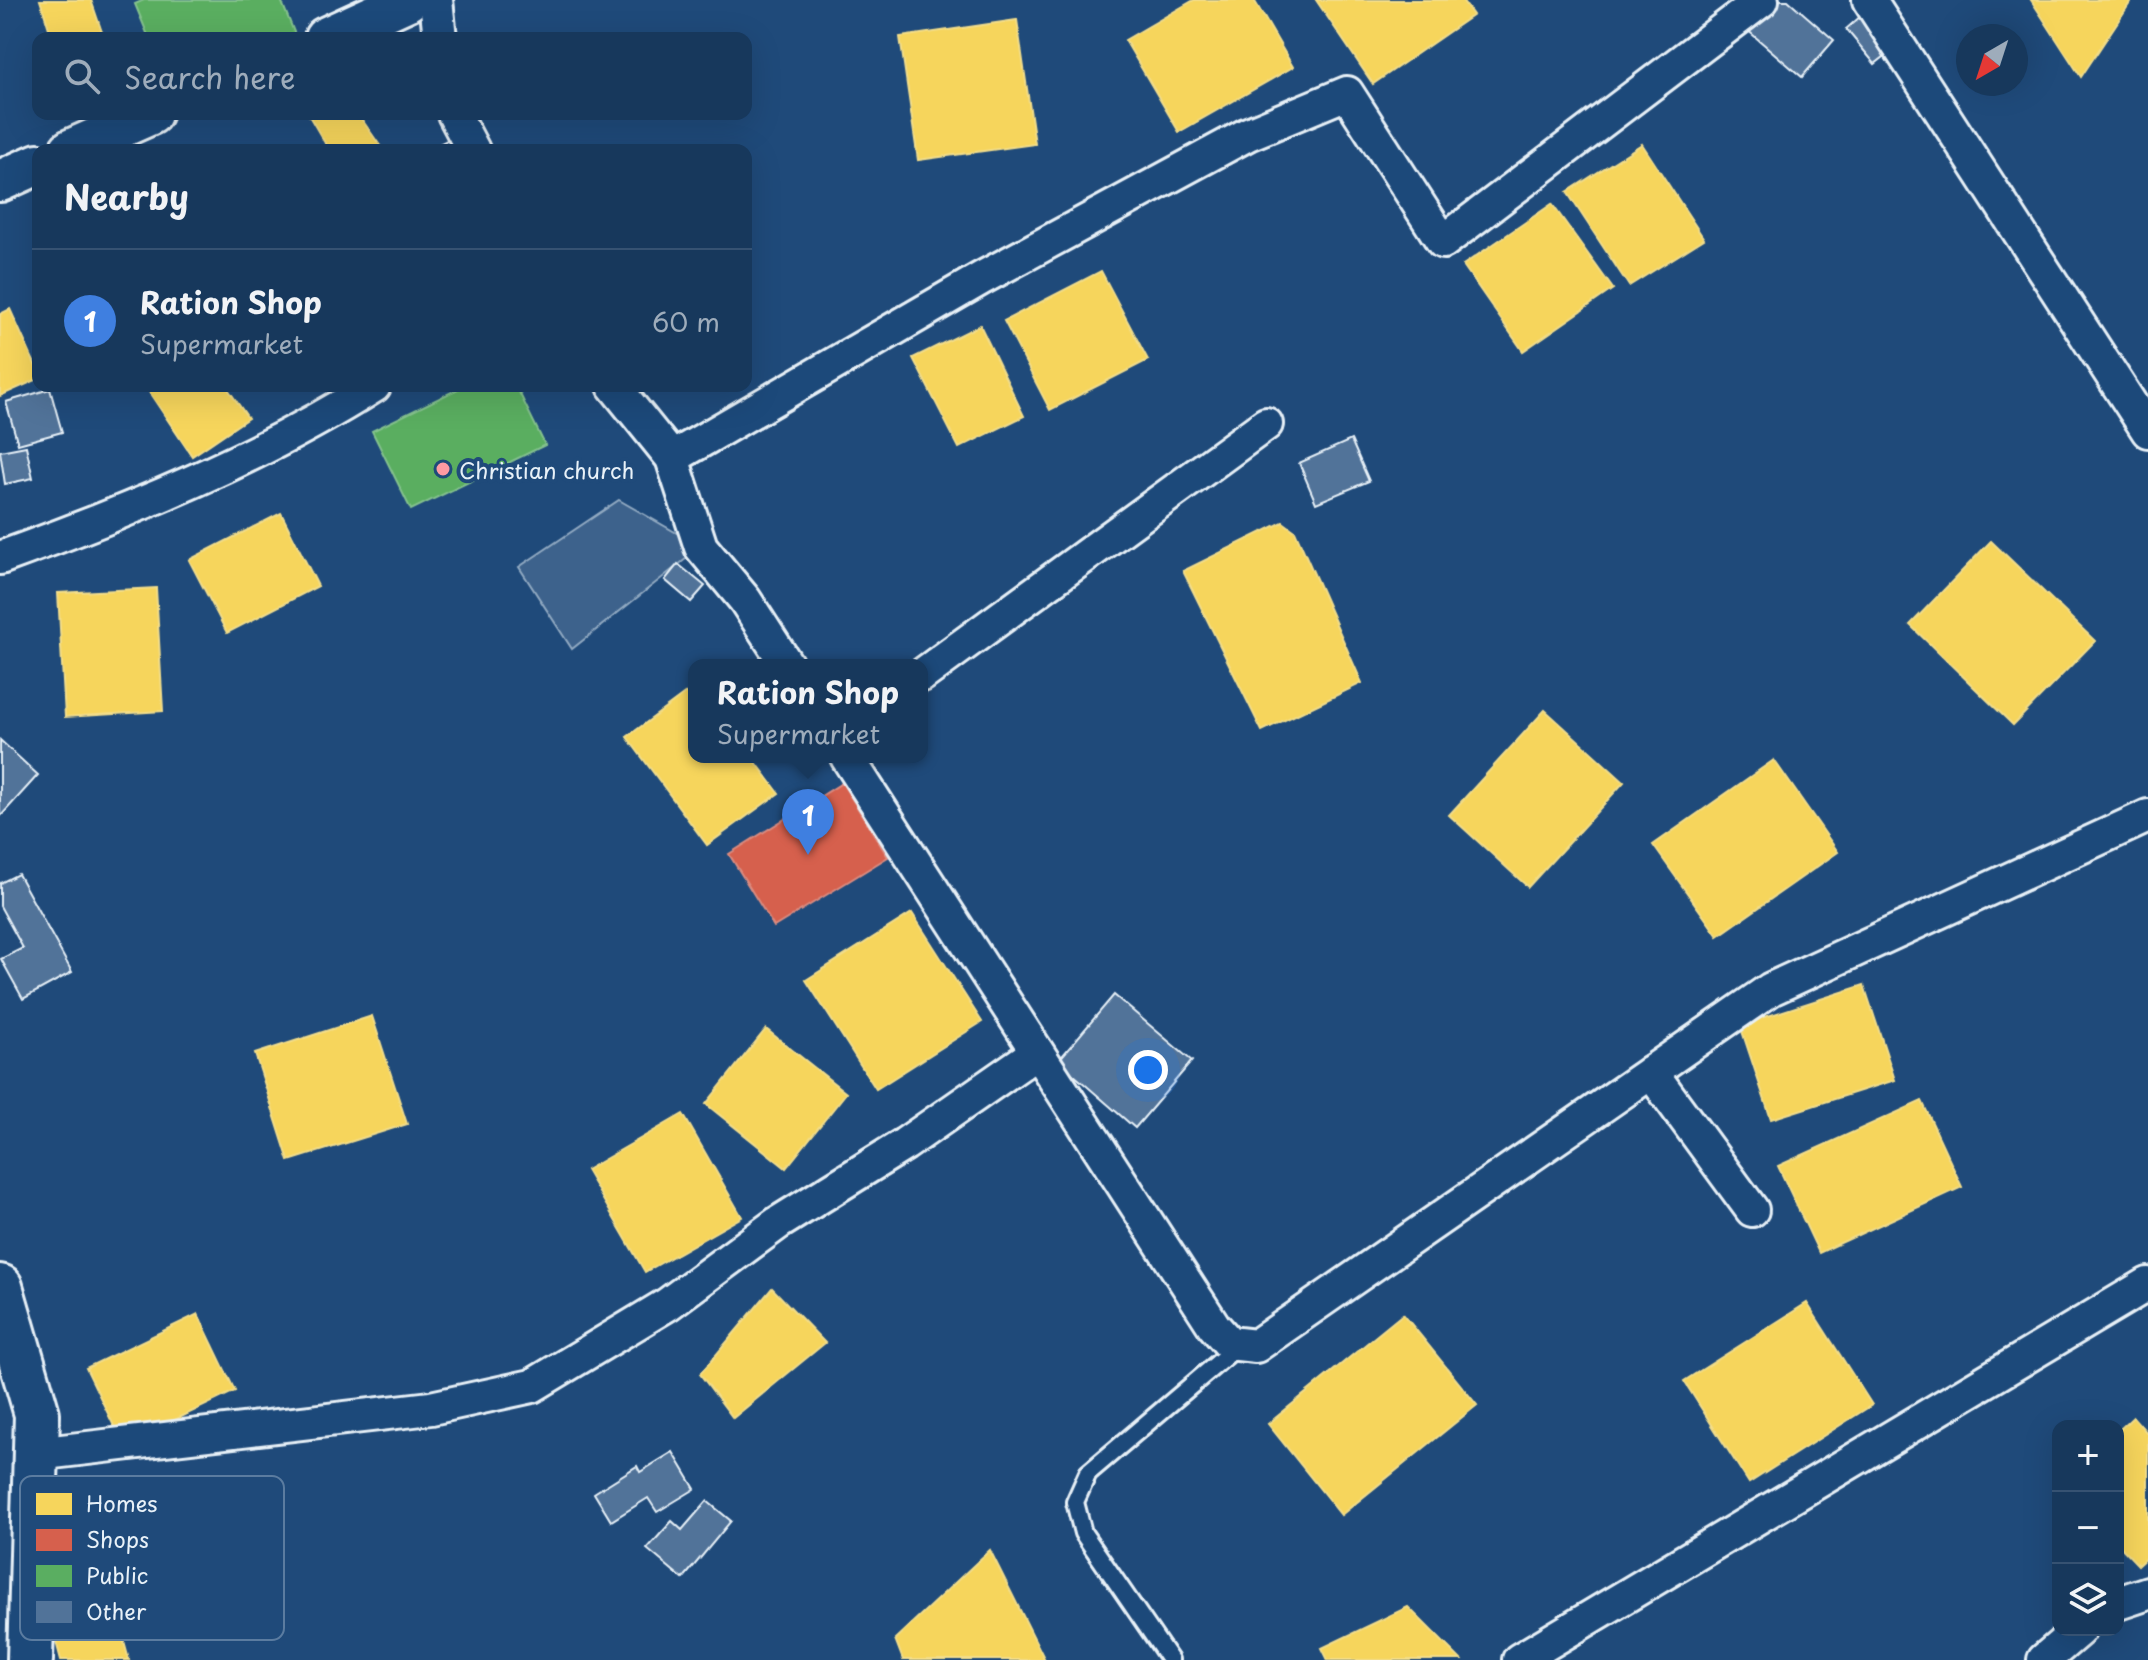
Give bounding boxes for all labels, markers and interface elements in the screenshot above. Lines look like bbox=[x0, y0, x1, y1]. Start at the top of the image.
north arrow bbox=[1956, 24, 2028, 96]
search box bbox=[32, 32, 752, 120]
icon: search bbox=[60, 54, 104, 98]
text: Search here bbox=[124, 54, 296, 99]
text: Nearby bbox=[64, 170, 189, 222]
text: Ration Shop bbox=[140, 279, 322, 324]
text: 1 bbox=[84, 302, 96, 341]
text: 60 m bbox=[652, 302, 720, 341]
text: Supermarket bbox=[140, 324, 303, 363]
place label: Christian church bbox=[459, 453, 634, 486]
marker: Christian church bbox=[434, 460, 452, 478]
popup bbox=[688, 659, 928, 763]
text: Ration Shop bbox=[717, 669, 899, 714]
text: Supermarket bbox=[717, 714, 880, 753]
pin: 1 bbox=[782, 789, 834, 855]
your location bbox=[1128, 1050, 1168, 1090]
map controls bbox=[2052, 1420, 2124, 1636]
button: + bbox=[2052, 1420, 2124, 1492]
legend bbox=[20, 1476, 284, 1640]
text: Homes bbox=[86, 1486, 157, 1519]
button: − bbox=[2052, 1492, 2124, 1564]
text: Shops bbox=[86, 1522, 149, 1555]
text: Public bbox=[86, 1558, 148, 1591]
button: layers bbox=[2052, 1564, 2124, 1636]
text: Other bbox=[86, 1594, 147, 1627]

